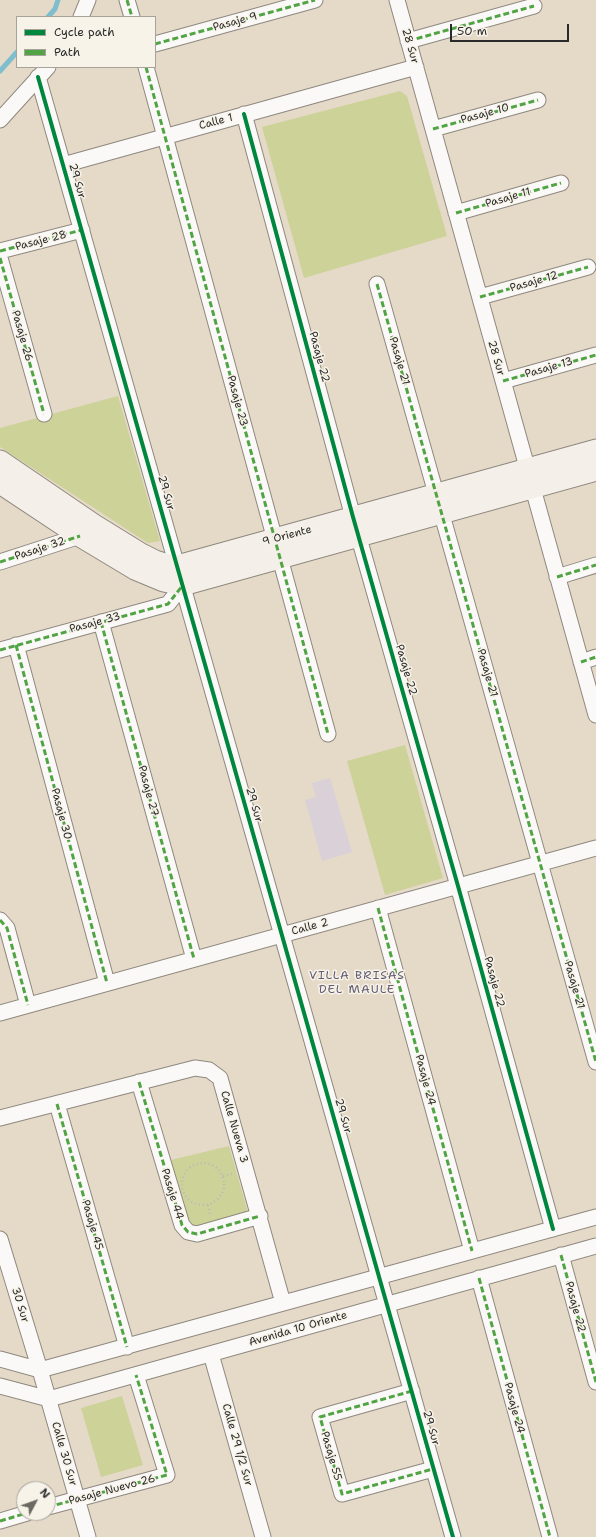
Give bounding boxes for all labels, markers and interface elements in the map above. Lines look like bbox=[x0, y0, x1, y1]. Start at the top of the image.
street label: Pasaje 9 bbox=[211, 10, 259, 34]
legend bbox=[16, 16, 156, 68]
scale bar bbox=[452, 16, 571, 42]
text: 50 m bbox=[457, 23, 487, 39]
text: Cycle path bbox=[54, 24, 115, 40]
street label: 28 Sur bbox=[399, 27, 421, 65]
text: Path bbox=[54, 44, 80, 60]
street label: Pasaje 10 bbox=[459, 101, 511, 127]
street label: Calle 1 bbox=[198, 111, 234, 133]
street label: 29 Sur bbox=[66, 162, 88, 200]
street label: Pasaje 11 bbox=[484, 185, 532, 211]
street label: Pasaje 28 bbox=[14, 228, 68, 254]
street label: Pasaje 12 bbox=[508, 269, 560, 295]
street label: Pasaje 26 bbox=[8, 309, 36, 363]
street label: Pasaje 22 bbox=[306, 330, 332, 384]
street label: Pasaje 21 bbox=[386, 335, 412, 387]
street label: 28 Sur bbox=[485, 339, 507, 377]
street label: Pasaje 13 bbox=[523, 355, 575, 381]
street label: Pasaje 23 bbox=[224, 374, 250, 428]
street label: 29 Sur bbox=[155, 474, 177, 512]
street label: 9 Oriente bbox=[261, 523, 313, 549]
street label: Pasaje 32 bbox=[13, 535, 67, 563]
street label: Pasaje 33 bbox=[68, 610, 122, 636]
street label: Pasaje 22 bbox=[392, 643, 420, 697]
street label: Pasaje 21 bbox=[474, 647, 500, 699]
street label: Pasaje 27 bbox=[135, 764, 161, 818]
street label: 29 Sur bbox=[243, 786, 265, 824]
street label: Pasaje 30 bbox=[48, 787, 74, 841]
street label: Calle 2 bbox=[290, 916, 330, 938]
street label: Pasaje 22 bbox=[481, 955, 507, 1009]
street label: Pasaje 21 bbox=[561, 959, 587, 1011]
district label: VILLA BRISAS DEL MAULE bbox=[309, 969, 405, 997]
street label: Pasaje 24 bbox=[412, 1053, 438, 1107]
street label: Calle Nueva 3 bbox=[217, 1089, 251, 1165]
street label: 29 Sur bbox=[332, 1097, 354, 1135]
street label: Pasaje 44 bbox=[158, 1167, 186, 1221]
street label: Pasaje 45 bbox=[79, 1198, 105, 1252]
street label: Pasaje 22 bbox=[562, 1280, 588, 1334]
street label: 30 Sur bbox=[8, 1286, 32, 1324]
street label: Avenida 10 Oriente bbox=[247, 1309, 349, 1349]
street label: Pasaje 24 bbox=[501, 1381, 527, 1435]
street label: Calle 29 1/2 Sur bbox=[219, 1402, 255, 1488]
street label: 29 Sur bbox=[420, 1409, 442, 1447]
street label: Calle 30 Sur bbox=[49, 1420, 79, 1488]
street label: Pasaje 55 bbox=[318, 1430, 344, 1482]
street label: Pasaje Nuevo 26 bbox=[67, 1472, 157, 1508]
north arrow bbox=[16, 1481, 56, 1521]
text: N bbox=[36, 1485, 53, 1502]

